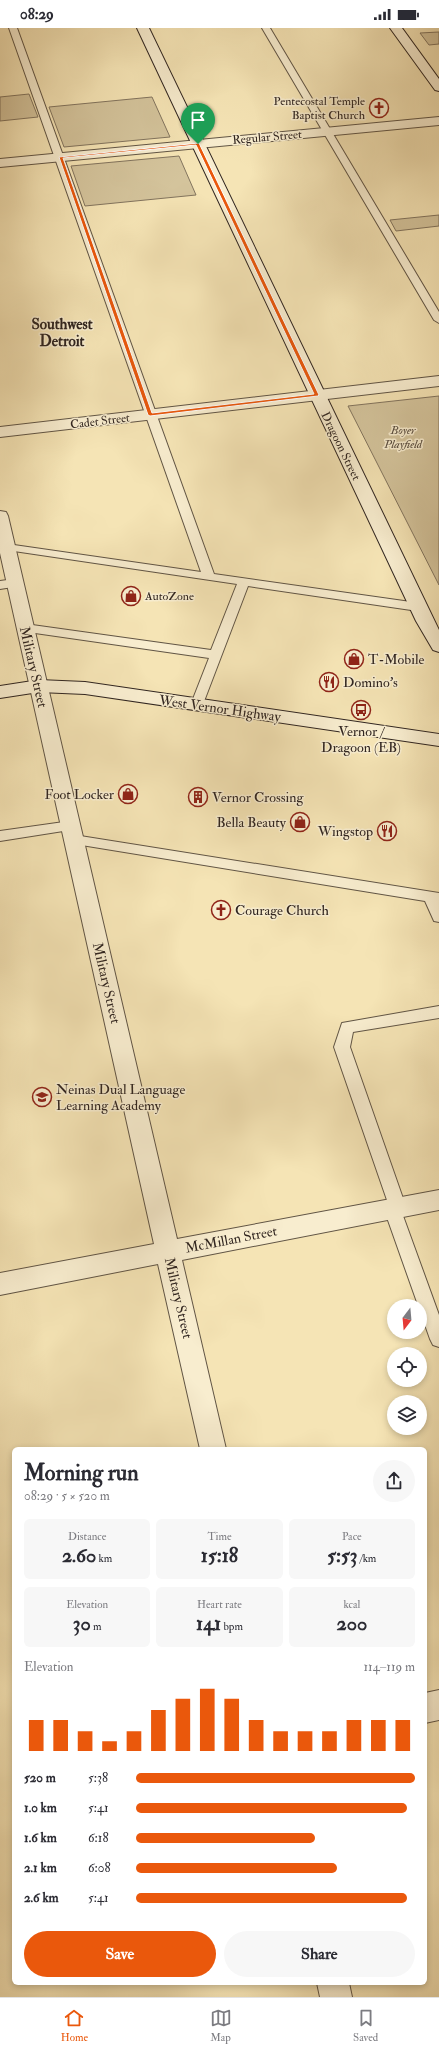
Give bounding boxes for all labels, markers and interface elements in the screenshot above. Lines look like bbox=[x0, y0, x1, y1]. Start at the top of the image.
text: 08:29 bbox=[20, 5, 54, 24]
place label: Pentecostal Temple Baptist Church bbox=[273, 94, 366, 123]
church icon: Pentecostal Temple Baptist Church bbox=[368, 97, 390, 119]
pin bbox=[181, 103, 215, 144]
icon: arrive bbox=[187, 109, 209, 131]
street label: Regular Street bbox=[232, 127, 302, 148]
district label: Southwest Detroit bbox=[31, 315, 93, 351]
street label: Cadet Street bbox=[69, 410, 131, 433]
street label: Dragoon Street bbox=[318, 410, 364, 483]
park label: Boyer Playfield bbox=[383, 423, 423, 452]
shop icon: AutoZone bbox=[120, 585, 142, 607]
place label: AutoZone bbox=[144, 589, 194, 604]
street label: Military Street bbox=[15, 625, 51, 710]
shop icon: T-Mobile bbox=[343, 648, 365, 670]
place label: T-Mobile bbox=[368, 651, 424, 668]
restaurant icon: Domino's bbox=[318, 671, 340, 693]
place label: Domino's bbox=[343, 674, 398, 691]
street label: West Vernor Highway bbox=[157, 691, 283, 727]
bus stop icon: Vernor / Dragoon (EB) bbox=[350, 699, 372, 721]
place label: Vernor / Dragoon (EB) bbox=[321, 723, 401, 756]
shop icon: Foot Locker bbox=[117, 783, 139, 805]
place label: Foot Locker bbox=[44, 786, 115, 803]
building icon: Vernor Crossing bbox=[187, 786, 209, 808]
place label: Vernor Crossing bbox=[212, 789, 304, 806]
shop icon: Bella Beauty bbox=[289, 811, 311, 833]
place label: Bella Beauty bbox=[216, 814, 287, 832]
restaurant icon: Wingstop bbox=[376, 820, 398, 842]
place label: Wingstop bbox=[317, 823, 373, 841]
church icon: Courage Church bbox=[210, 899, 232, 921]
place label: Courage Church bbox=[235, 902, 329, 919]
street label: Military Street bbox=[88, 941, 124, 1026]
place label: Neinas Dual Language Learning Academy bbox=[56, 1081, 185, 1115]
school or university icon: Neinas Dual Language Learning Academy bbox=[31, 1086, 53, 1108]
street label: McMillan Street bbox=[184, 1222, 279, 1257]
street label: Military Street bbox=[160, 1256, 196, 1341]
north arrow bbox=[387, 1299, 427, 1339]
map controls bbox=[387, 1299, 427, 1435]
button: locate bbox=[387, 1347, 427, 1387]
button: layers bbox=[387, 1395, 427, 1435]
text: Morning run bbox=[24, 1459, 139, 1487]
button: share bbox=[373, 1460, 415, 1502]
text: 08:29 · 5 × 520 m bbox=[24, 1488, 110, 1504]
text: Distance bbox=[68, 1530, 106, 1543]
text: Time bbox=[207, 1530, 232, 1543]
text: Pace bbox=[342, 1530, 362, 1543]
text: 2.60 bbox=[62, 1543, 96, 1568]
text: 15:18 bbox=[201, 1543, 238, 1568]
text: 5:53 bbox=[327, 1543, 357, 1568]
text: km bbox=[96, 1552, 112, 1565]
text: /km bbox=[357, 1552, 376, 1565]
text: Elevation bbox=[66, 1598, 108, 1611]
text: Heart rate bbox=[197, 1598, 242, 1611]
text: kcal bbox=[343, 1598, 360, 1611]
text: 30 bbox=[73, 1611, 91, 1636]
text: 141 bbox=[196, 1611, 221, 1636]
text: 200 bbox=[337, 1611, 367, 1636]
text: m bbox=[91, 1620, 102, 1633]
text: bpm bbox=[221, 1620, 243, 1633]
text: Elevation bbox=[24, 1659, 74, 1675]
text: 114–119 m bbox=[363, 1659, 415, 1675]
text: 520 m bbox=[24, 1770, 56, 1786]
text: 5:38 bbox=[88, 1770, 108, 1786]
text: 1.0 km bbox=[24, 1800, 57, 1816]
text: 5:41 bbox=[88, 1800, 109, 1816]
text: 1.6 km bbox=[24, 1830, 57, 1846]
text: 6:18 bbox=[88, 1830, 109, 1846]
text: 2.1 km bbox=[24, 1860, 57, 1876]
text: 6:08 bbox=[88, 1860, 111, 1876]
text: 2.6 km bbox=[24, 1890, 59, 1906]
text: 5:41 bbox=[88, 1890, 109, 1906]
button: Save bbox=[24, 1931, 216, 1977]
button: Share bbox=[224, 1931, 415, 1977]
tab: Home bbox=[61, 2007, 88, 2044]
tab: Map bbox=[210, 2007, 232, 2044]
tab: Saved bbox=[353, 2007, 378, 2044]

